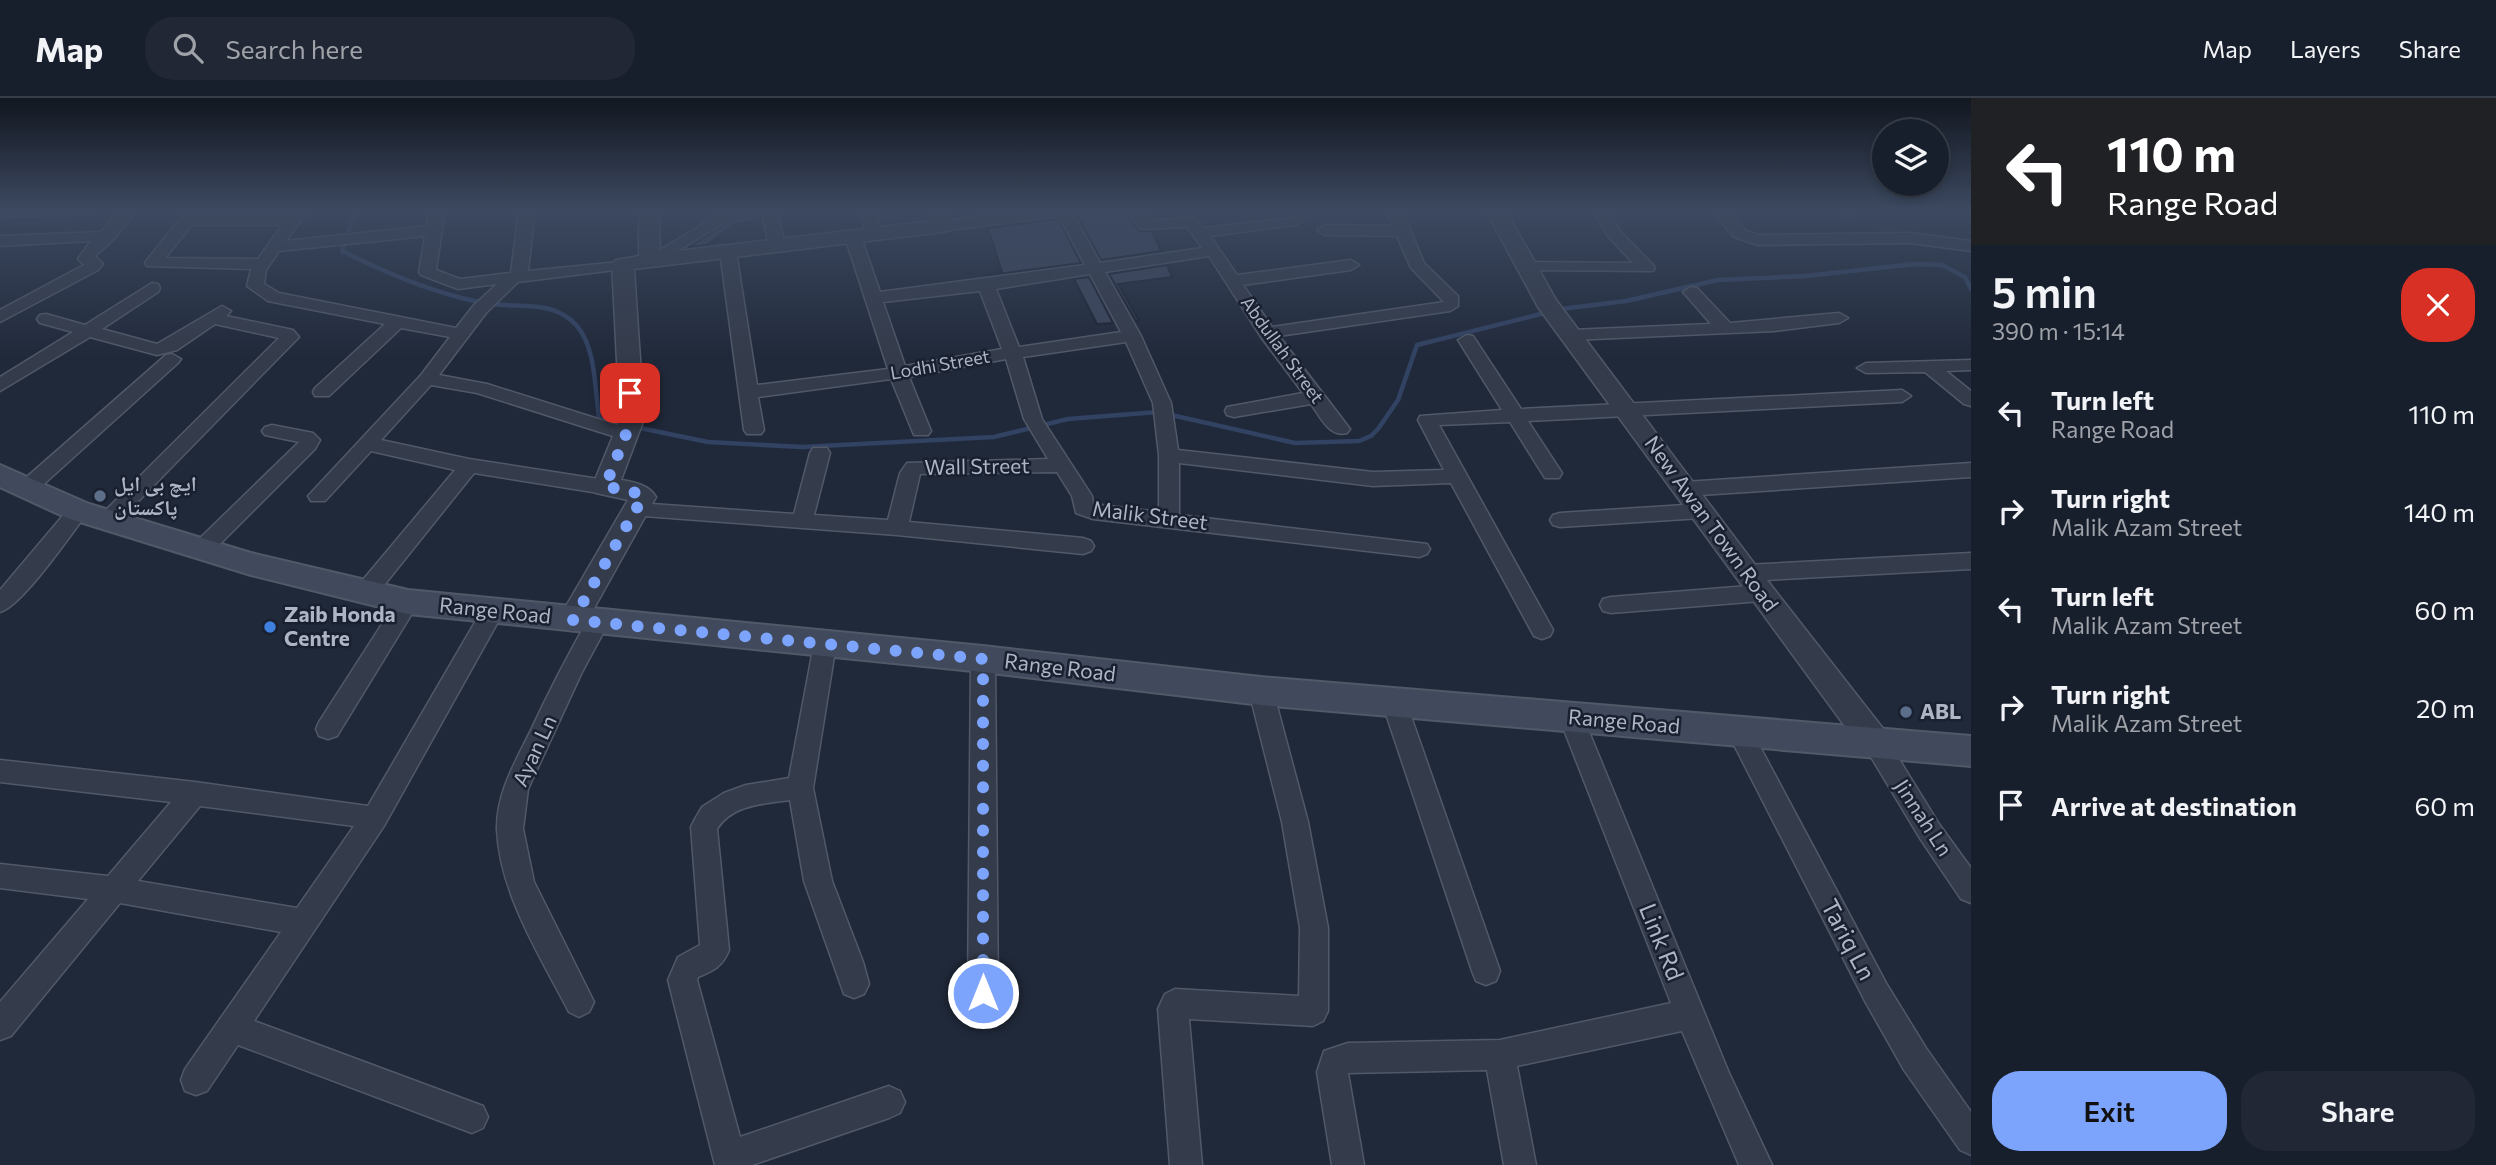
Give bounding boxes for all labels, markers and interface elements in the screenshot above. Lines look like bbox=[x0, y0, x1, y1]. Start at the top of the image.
search box bbox=[145, 17, 635, 80]
text: Map bbox=[35, 28, 103, 69]
icon: search bbox=[169, 29, 207, 67]
text: Search here bbox=[225, 33, 363, 64]
text: Map bbox=[2203, 34, 2252, 63]
text: Layers bbox=[2290, 34, 2361, 63]
text: Share bbox=[2399, 34, 2461, 63]
map controls bbox=[1872, 119, 1949, 196]
button: layers bbox=[1872, 119, 1949, 196]
text: 110 m bbox=[2107, 122, 2236, 182]
icon: left bbox=[1992, 126, 2083, 217]
text: Range Road bbox=[2107, 182, 2278, 222]
text: 5 min bbox=[1992, 265, 2097, 317]
button: close bbox=[2401, 268, 2475, 342]
street label: Abdullah Street bbox=[1237, 292, 1329, 407]
text: 390 m · 15:14 bbox=[1992, 317, 2125, 345]
street label: Lodhi Street bbox=[888, 344, 991, 384]
pin bbox=[600, 363, 660, 423]
icon: arrive bbox=[611, 374, 649, 412]
text: Turn left bbox=[2051, 384, 2154, 415]
icon: left bbox=[1992, 394, 2030, 432]
text: 110 m bbox=[2408, 398, 2475, 429]
text: Range Road bbox=[2051, 415, 2174, 443]
street label: New Awan Town Road bbox=[1640, 431, 1784, 616]
street label: Wall Street bbox=[924, 452, 1030, 479]
place label: ایچ بی ایل پاکستان bbox=[114, 470, 197, 520]
text: Turn right bbox=[2051, 482, 2170, 513]
marker: ایچ بی ایل پاکستان bbox=[92, 488, 108, 504]
icon: right bbox=[1992, 492, 2030, 530]
street label: Malik Street bbox=[1091, 495, 1209, 534]
text: 140 m bbox=[2404, 496, 2475, 527]
text: Malik Azam Street bbox=[2051, 513, 2242, 541]
text: Turn left bbox=[2051, 580, 2154, 611]
icon: left bbox=[1992, 590, 2030, 628]
street label: Range Road bbox=[438, 591, 552, 628]
text: 60 m bbox=[2415, 594, 2475, 625]
place label: Zaib Honda Centre bbox=[284, 601, 396, 650]
text: Malik Azam Street bbox=[2051, 611, 2242, 639]
marker: Zaib Honda Centre bbox=[262, 619, 278, 635]
street label: Range Road bbox=[1003, 647, 1117, 686]
text: Turn right bbox=[2051, 678, 2170, 709]
icon: right bbox=[1992, 688, 2030, 726]
text: 20 m bbox=[2416, 692, 2475, 723]
place label: ABL bbox=[1920, 698, 1961, 723]
street label: Range Road bbox=[1567, 703, 1681, 738]
marker: ABL bbox=[1898, 704, 1914, 720]
text: Malik Azam Street bbox=[2051, 709, 2242, 737]
street label: Ayan Ln bbox=[506, 711, 561, 790]
street label: Jinnah Ln bbox=[1890, 774, 1958, 860]
icon: arrive bbox=[1992, 786, 2030, 824]
text: Arrive at destination bbox=[2051, 790, 2297, 821]
text: 60 m bbox=[2415, 790, 2475, 821]
street label: Tariq Ln bbox=[1816, 894, 1883, 985]
street label: Link Rd bbox=[1634, 899, 1691, 984]
position arrow bbox=[946, 956, 1020, 1030]
button: Exit bbox=[1992, 1071, 2227, 1151]
button: Share bbox=[2241, 1071, 2475, 1151]

